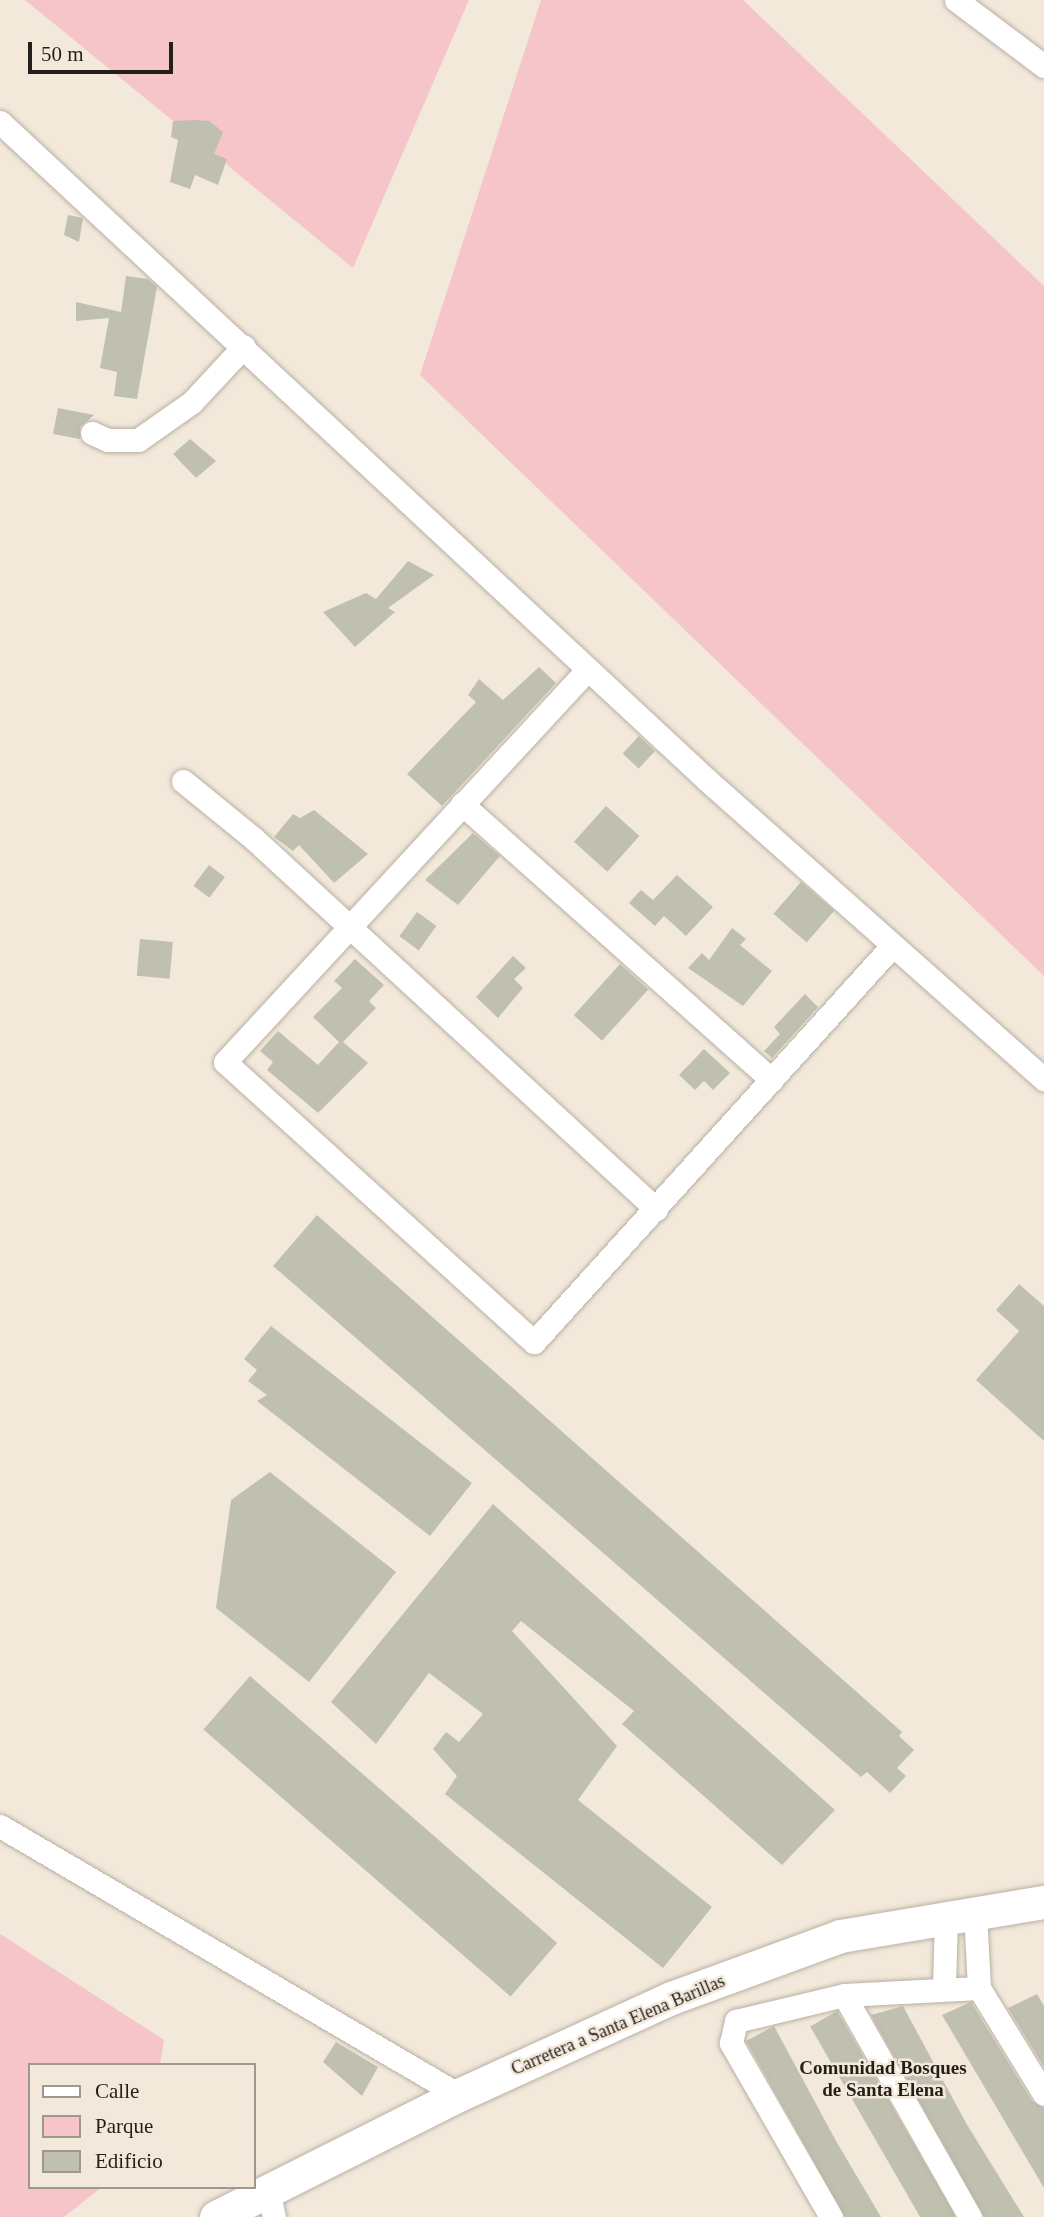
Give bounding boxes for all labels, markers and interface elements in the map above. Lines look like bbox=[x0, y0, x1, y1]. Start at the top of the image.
scale bar bbox=[32, 28, 177, 72]
text: 50 m bbox=[41, 42, 84, 66]
street label: Carretera a Santa Elena Barillas bbox=[508, 1970, 728, 2080]
district label: Comunidad Bosques de Santa Elena bbox=[799, 2057, 967, 2101]
legend bbox=[28, 2063, 256, 2189]
text: Calle bbox=[95, 2079, 139, 2103]
text: Parque bbox=[95, 2114, 153, 2138]
text: Edificio bbox=[95, 2149, 163, 2173]

